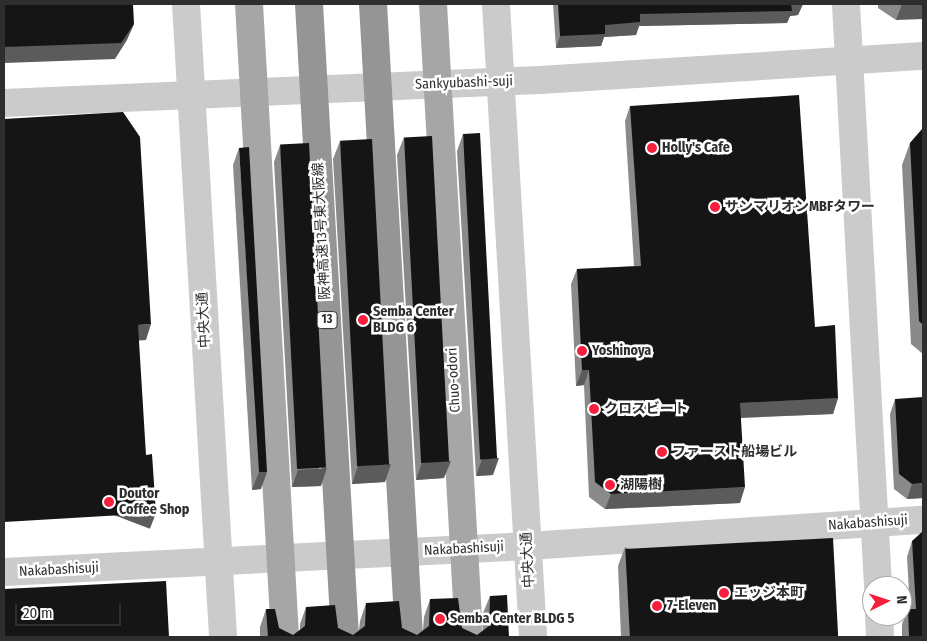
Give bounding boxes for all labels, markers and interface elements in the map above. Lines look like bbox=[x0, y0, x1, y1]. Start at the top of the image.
street label: Sankyubashi-suji bbox=[415, 73, 513, 93]
place label: Holly's Cafe bbox=[662, 140, 730, 156]
marker: Holly's Cafe bbox=[646, 142, 658, 154]
street label: 阪神高速13号東大阪線 bbox=[310, 162, 334, 300]
place label: サンマリオンMBFタワー bbox=[725, 199, 875, 215]
marker: サンマリオンMBFタワー bbox=[709, 201, 721, 213]
street label: 中央大通 bbox=[194, 292, 214, 348]
place label: Semba Center BLDG 6 bbox=[373, 304, 454, 336]
road number: 13 bbox=[316, 310, 338, 330]
marker: Semba Center BLDG 6 bbox=[357, 314, 369, 326]
place label: Yoshinoya bbox=[592, 343, 651, 359]
marker: Yoshinoya bbox=[576, 345, 588, 357]
street label: Chuo-odori bbox=[444, 347, 464, 413]
place label: クロスビート bbox=[604, 401, 688, 417]
marker: クロスビート bbox=[588, 403, 600, 415]
place label: ファースト船場ビル bbox=[672, 444, 798, 460]
marker: ファースト船場ビル bbox=[656, 446, 668, 458]
place label: 湖陽樹 bbox=[620, 477, 662, 493]
marker: 湖陽樹 bbox=[604, 479, 616, 491]
place label: Doutor Coffee Shop bbox=[119, 486, 189, 518]
marker: Doutor Coffee Shop bbox=[103, 496, 115, 508]
street label: Nakabashisuji bbox=[828, 512, 908, 534]
street label: 中央大通 bbox=[518, 532, 538, 588]
street label: Nakabashisuji bbox=[424, 539, 504, 559]
street label: Nakabashisuji bbox=[19, 560, 99, 580]
north arrow bbox=[862, 576, 912, 626]
place label: エッジ本町 bbox=[734, 585, 804, 601]
marker: エッジ本町 bbox=[718, 587, 730, 599]
scale bar bbox=[18, 594, 124, 626]
text: N bbox=[893, 595, 910, 605]
place label: 7-Eleven bbox=[667, 598, 716, 614]
marker: 7-Eleven bbox=[651, 600, 663, 612]
text: 20 m bbox=[23, 604, 53, 622]
place label: Semba Center BLDG 5 bbox=[450, 611, 574, 627]
marker: Semba Center BLDG 5 bbox=[434, 613, 446, 625]

